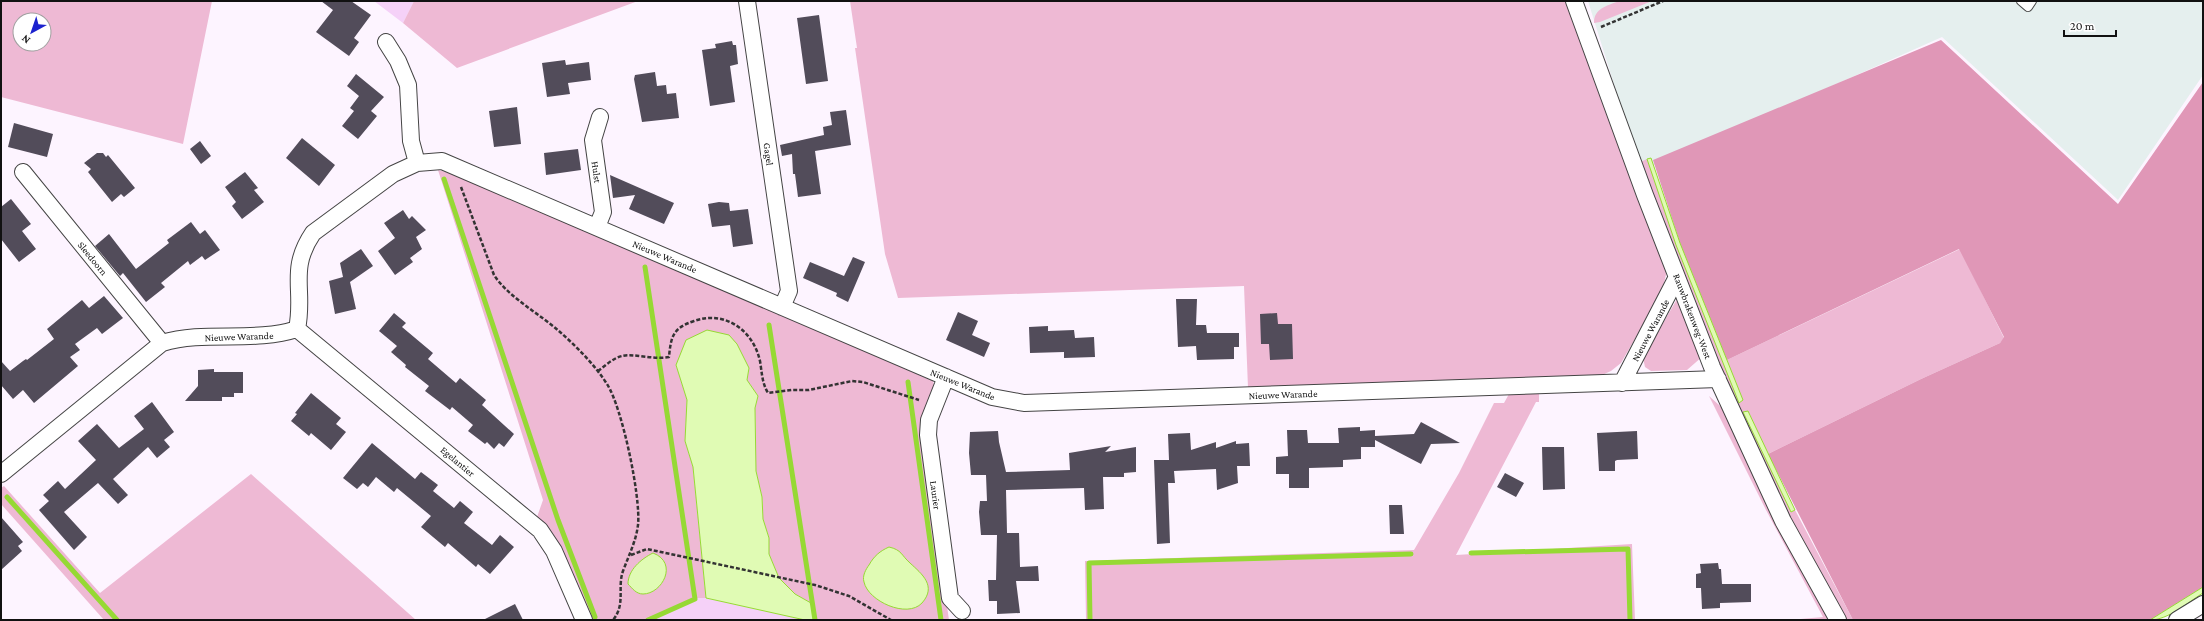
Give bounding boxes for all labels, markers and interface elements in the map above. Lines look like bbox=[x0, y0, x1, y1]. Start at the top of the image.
north arrow bbox=[12, 12, 52, 52]
scale bar bbox=[2064, 12, 2116, 38]
text: 20 m bbox=[2070, 19, 2095, 33]
text: N bbox=[18, 32, 32, 47]
street label: Gagel bbox=[761, 142, 776, 166]
street label: Hulst bbox=[590, 161, 604, 184]
street label: Nieuwe Warande bbox=[631, 238, 699, 275]
street label: Sleedoorn bbox=[76, 239, 110, 278]
street label: Rauwbrakenweg-West bbox=[1671, 272, 1714, 361]
street label: Nieuwe Warande bbox=[1629, 297, 1672, 363]
street label: Nieuwe Warande bbox=[204, 330, 274, 343]
street label: Nieuwe Warande bbox=[929, 366, 997, 403]
street label: Nieuwe Warande bbox=[1248, 388, 1318, 401]
street label: Egelantier bbox=[438, 444, 477, 479]
street label: Laurier bbox=[928, 480, 943, 511]

